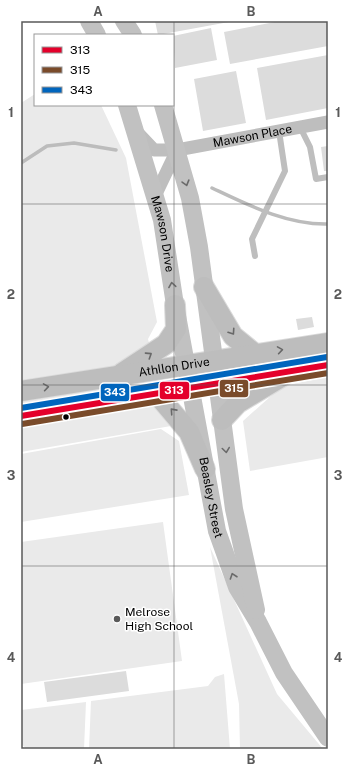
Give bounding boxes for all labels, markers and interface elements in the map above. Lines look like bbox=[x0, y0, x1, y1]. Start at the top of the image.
text: A bbox=[93, 4, 103, 19]
text: B bbox=[247, 4, 256, 19]
legend bbox=[34, 34, 174, 106]
text: 313 bbox=[70, 43, 90, 57]
text: 315 bbox=[70, 63, 90, 77]
text: 343 bbox=[70, 83, 93, 97]
text: 1 bbox=[8, 105, 14, 120]
text: 1 bbox=[335, 105, 341, 120]
street label: Mawson Place bbox=[212, 122, 293, 150]
one-way arrow bbox=[181, 179, 190, 186]
street label: Mawson Drive bbox=[148, 194, 177, 273]
one-way arrow bbox=[168, 282, 177, 288]
text: 2 bbox=[7, 287, 15, 302]
text: 2 bbox=[334, 287, 342, 302]
one-way arrow bbox=[227, 328, 235, 335]
one-way arrow bbox=[277, 346, 283, 355]
one-way arrow bbox=[145, 352, 152, 359]
street label: Athllon Drive bbox=[138, 355, 211, 380]
line badge: 315 bbox=[219, 379, 249, 398]
line badge: 313 bbox=[159, 381, 190, 400]
text: 315 bbox=[224, 382, 244, 394]
one-way arrow bbox=[43, 383, 49, 392]
line badge: 343 bbox=[100, 383, 130, 402]
text: 313 bbox=[164, 384, 184, 396]
text: 343 bbox=[104, 386, 126, 398]
one-way arrow bbox=[170, 409, 177, 416]
unlabelled marker bbox=[61, 412, 71, 422]
one-way arrow bbox=[221, 447, 230, 453]
street label: Beasley Street bbox=[196, 456, 226, 540]
text: 3 bbox=[7, 468, 16, 483]
text: 3 bbox=[334, 468, 343, 483]
one-way arrow bbox=[229, 573, 237, 580]
place label: Melrose High School bbox=[125, 605, 193, 633]
marker: Melrose High School bbox=[112, 614, 122, 624]
text: 4 bbox=[7, 650, 16, 665]
text: 4 bbox=[334, 650, 343, 665]
text: A bbox=[93, 752, 103, 767]
text: B bbox=[247, 752, 256, 767]

